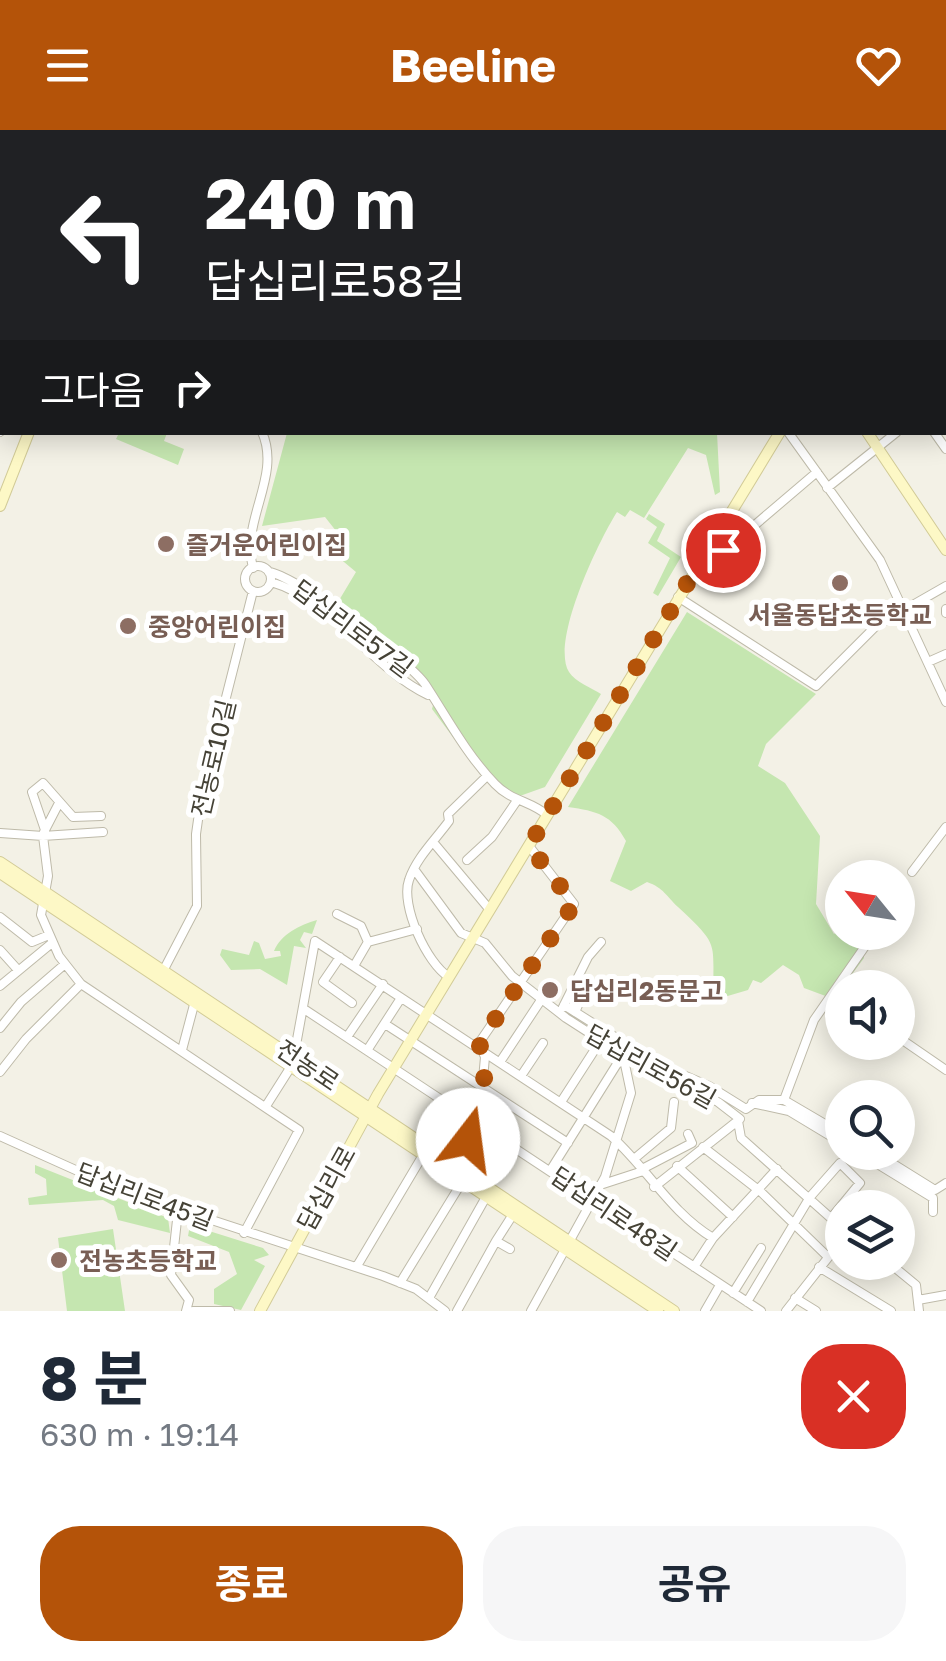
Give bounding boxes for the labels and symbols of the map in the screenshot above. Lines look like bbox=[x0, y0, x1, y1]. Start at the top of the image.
pin bbox=[681, 508, 766, 593]
place label: 즐거운어린이집 bbox=[186, 529, 347, 560]
marker: 즐거운어린이집 bbox=[155, 533, 177, 555]
marker: 서울동답초등학교 bbox=[829, 572, 851, 594]
street label: 답십리로57길 bbox=[287, 573, 419, 683]
place label: 서울동답초등학교 bbox=[748, 599, 932, 630]
place label: 중앙어린이집 bbox=[148, 611, 286, 642]
marker: 중앙어린이집 bbox=[117, 615, 139, 637]
street label: 전농로10길 bbox=[184, 696, 242, 820]
north arrow bbox=[825, 860, 915, 950]
place label: 답십리2동문고 bbox=[570, 975, 723, 1006]
marker: 답십리2동문고 bbox=[539, 979, 561, 1001]
street label: 답십리로56길 bbox=[580, 1017, 722, 1115]
street label: 전농로 bbox=[271, 1033, 345, 1097]
position arrow bbox=[416, 1088, 520, 1192]
street label: 답십리로 bbox=[290, 1140, 362, 1236]
street label: 답십리로45길 bbox=[72, 1156, 218, 1236]
street label: 답십리로48길 bbox=[545, 1159, 683, 1267]
place label: 전농초등학교 bbox=[79, 1245, 217, 1276]
marker: 전농초등학교 bbox=[48, 1249, 70, 1271]

